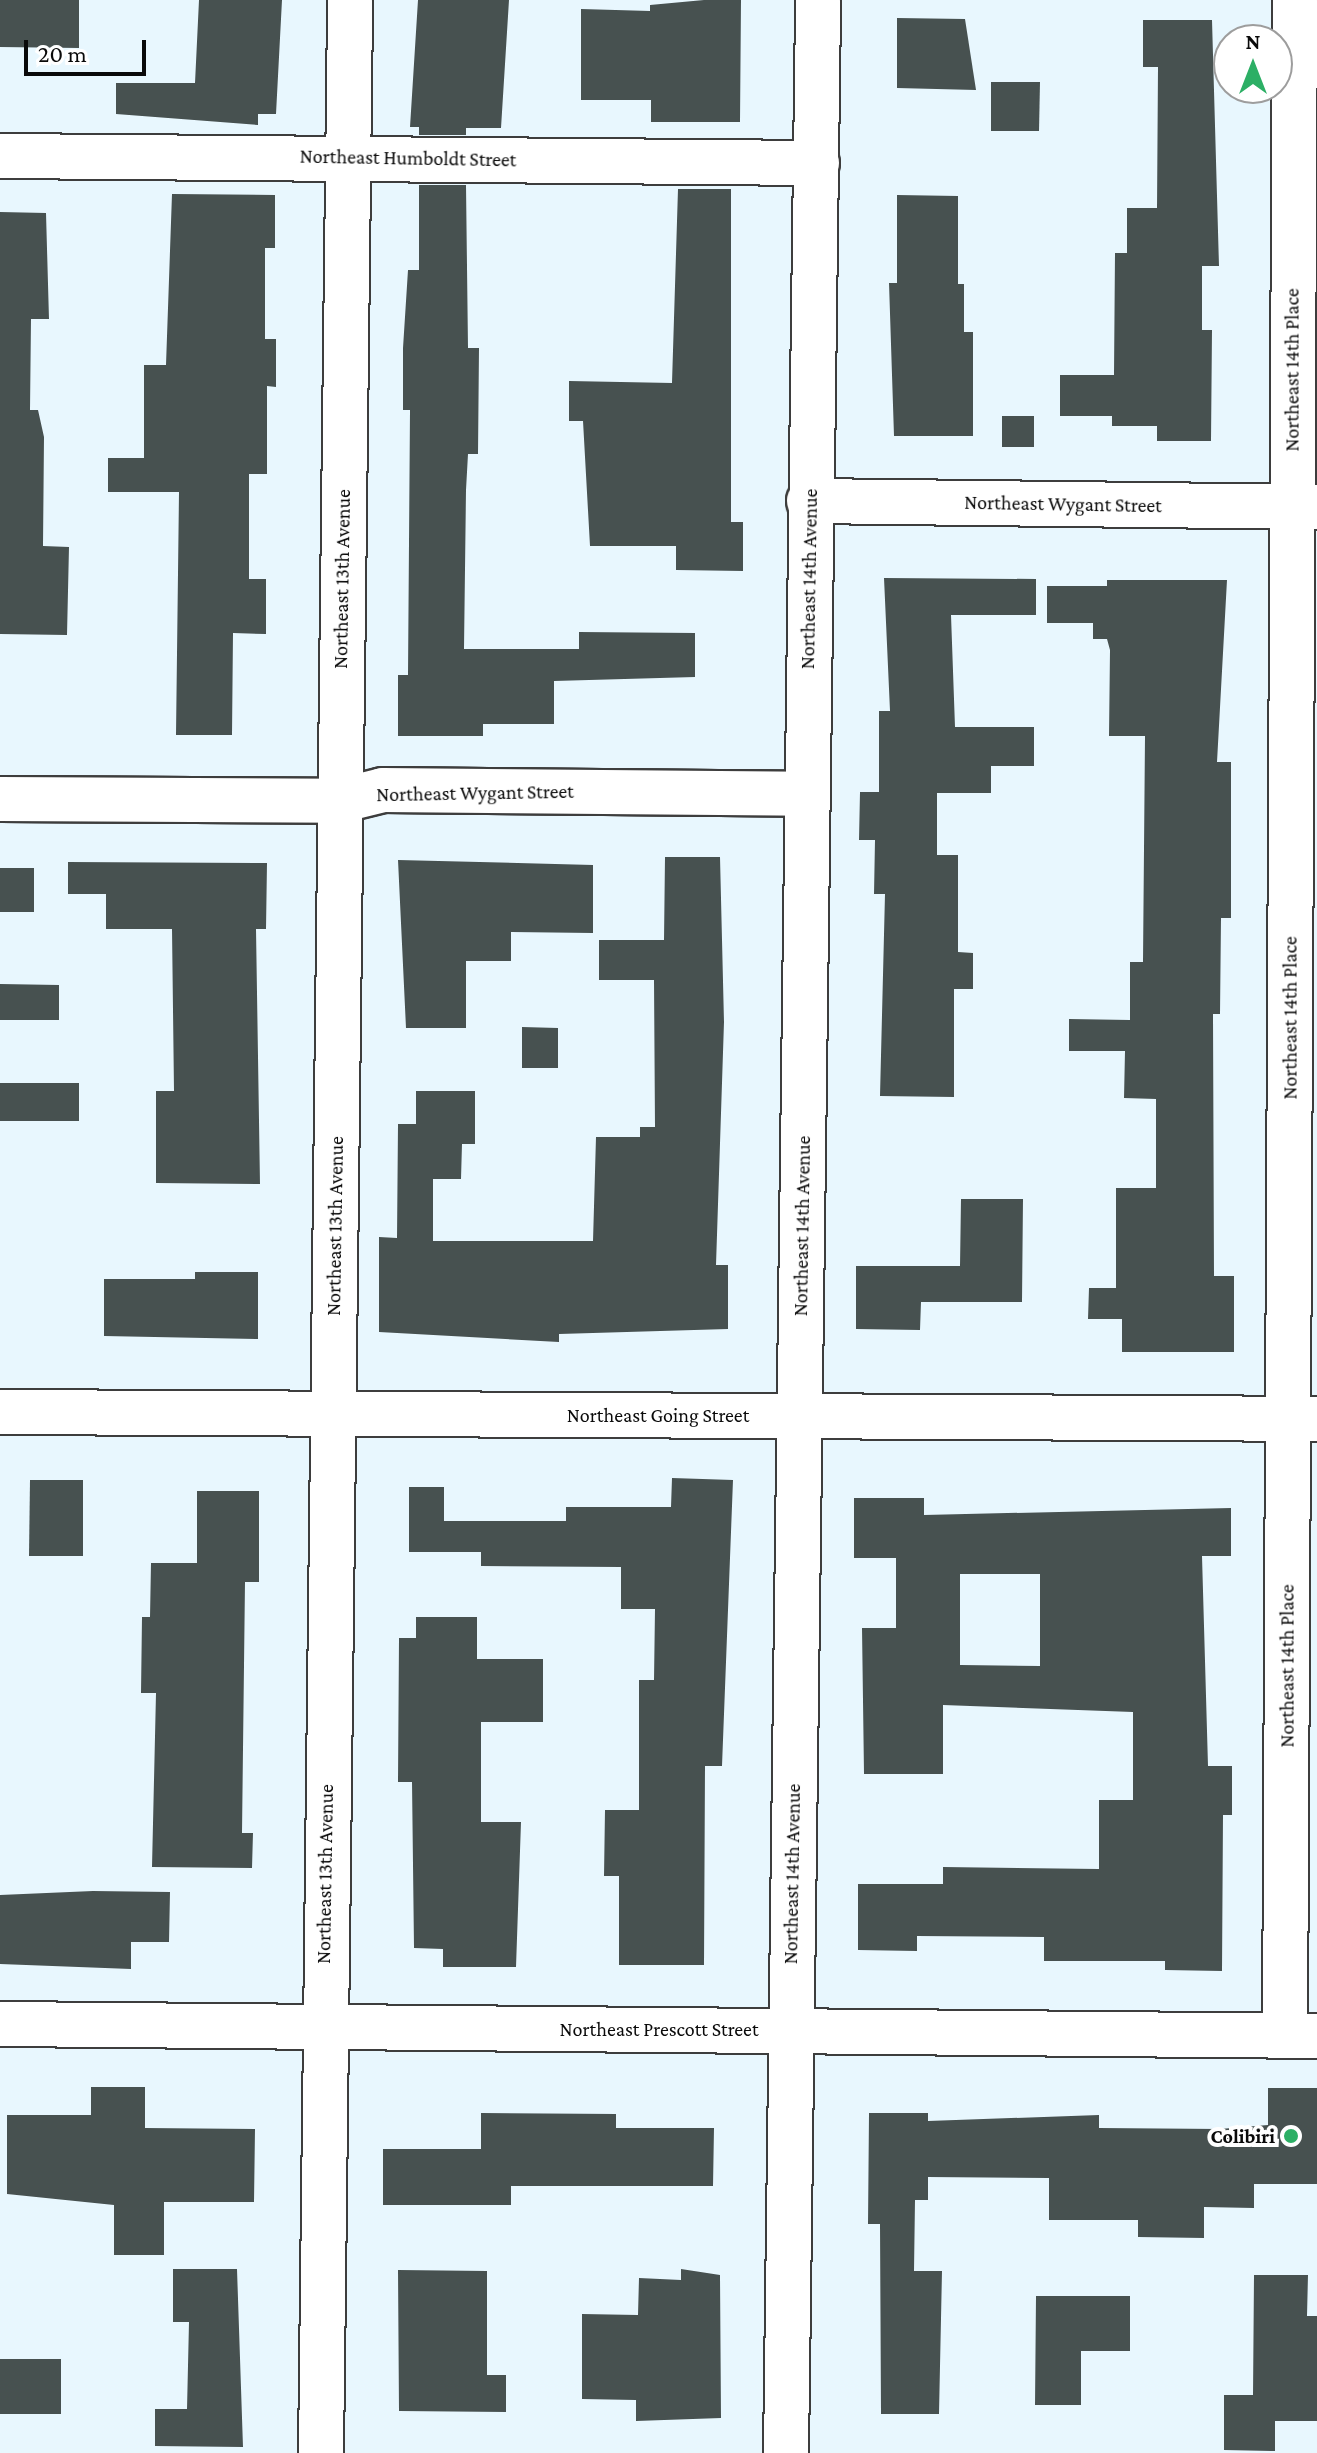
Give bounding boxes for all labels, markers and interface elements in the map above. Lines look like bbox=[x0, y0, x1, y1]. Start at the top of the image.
scale bar bbox=[28, 24, 150, 74]
north arrow bbox=[1213, 24, 1293, 104]
text: N bbox=[1246, 29, 1261, 54]
text: 20 m bbox=[38, 40, 87, 67]
street label: Northeast Humboldt Street bbox=[299, 144, 517, 172]
street label: Northeast 14th Place bbox=[1280, 288, 1304, 452]
street label: Northeast 13th Avenue bbox=[328, 489, 356, 669]
street label: Northeast 14th Avenue bbox=[795, 489, 823, 669]
street label: Northeast Wygant Street bbox=[964, 490, 1162, 518]
street label: Northeast Wygant Street bbox=[376, 779, 574, 807]
street label: Northeast 14th Place bbox=[1278, 936, 1302, 1100]
street label: Northeast 13th Avenue bbox=[321, 1136, 349, 1316]
street label: Northeast 14th Avenue bbox=[788, 1136, 816, 1316]
street label: Northeast Going Street bbox=[567, 1403, 749, 1427]
street label: Northeast 14th Place bbox=[1275, 1584, 1299, 1748]
street label: Northeast 13th Avenue bbox=[311, 1784, 339, 1964]
street label: Northeast 14th Avenue bbox=[778, 1784, 806, 1964]
street label: Northeast Prescott Street bbox=[559, 2017, 759, 2041]
place label: Colibiri bbox=[1210, 2124, 1275, 2148]
marker: Colibiri bbox=[1282, 2127, 1300, 2145]

